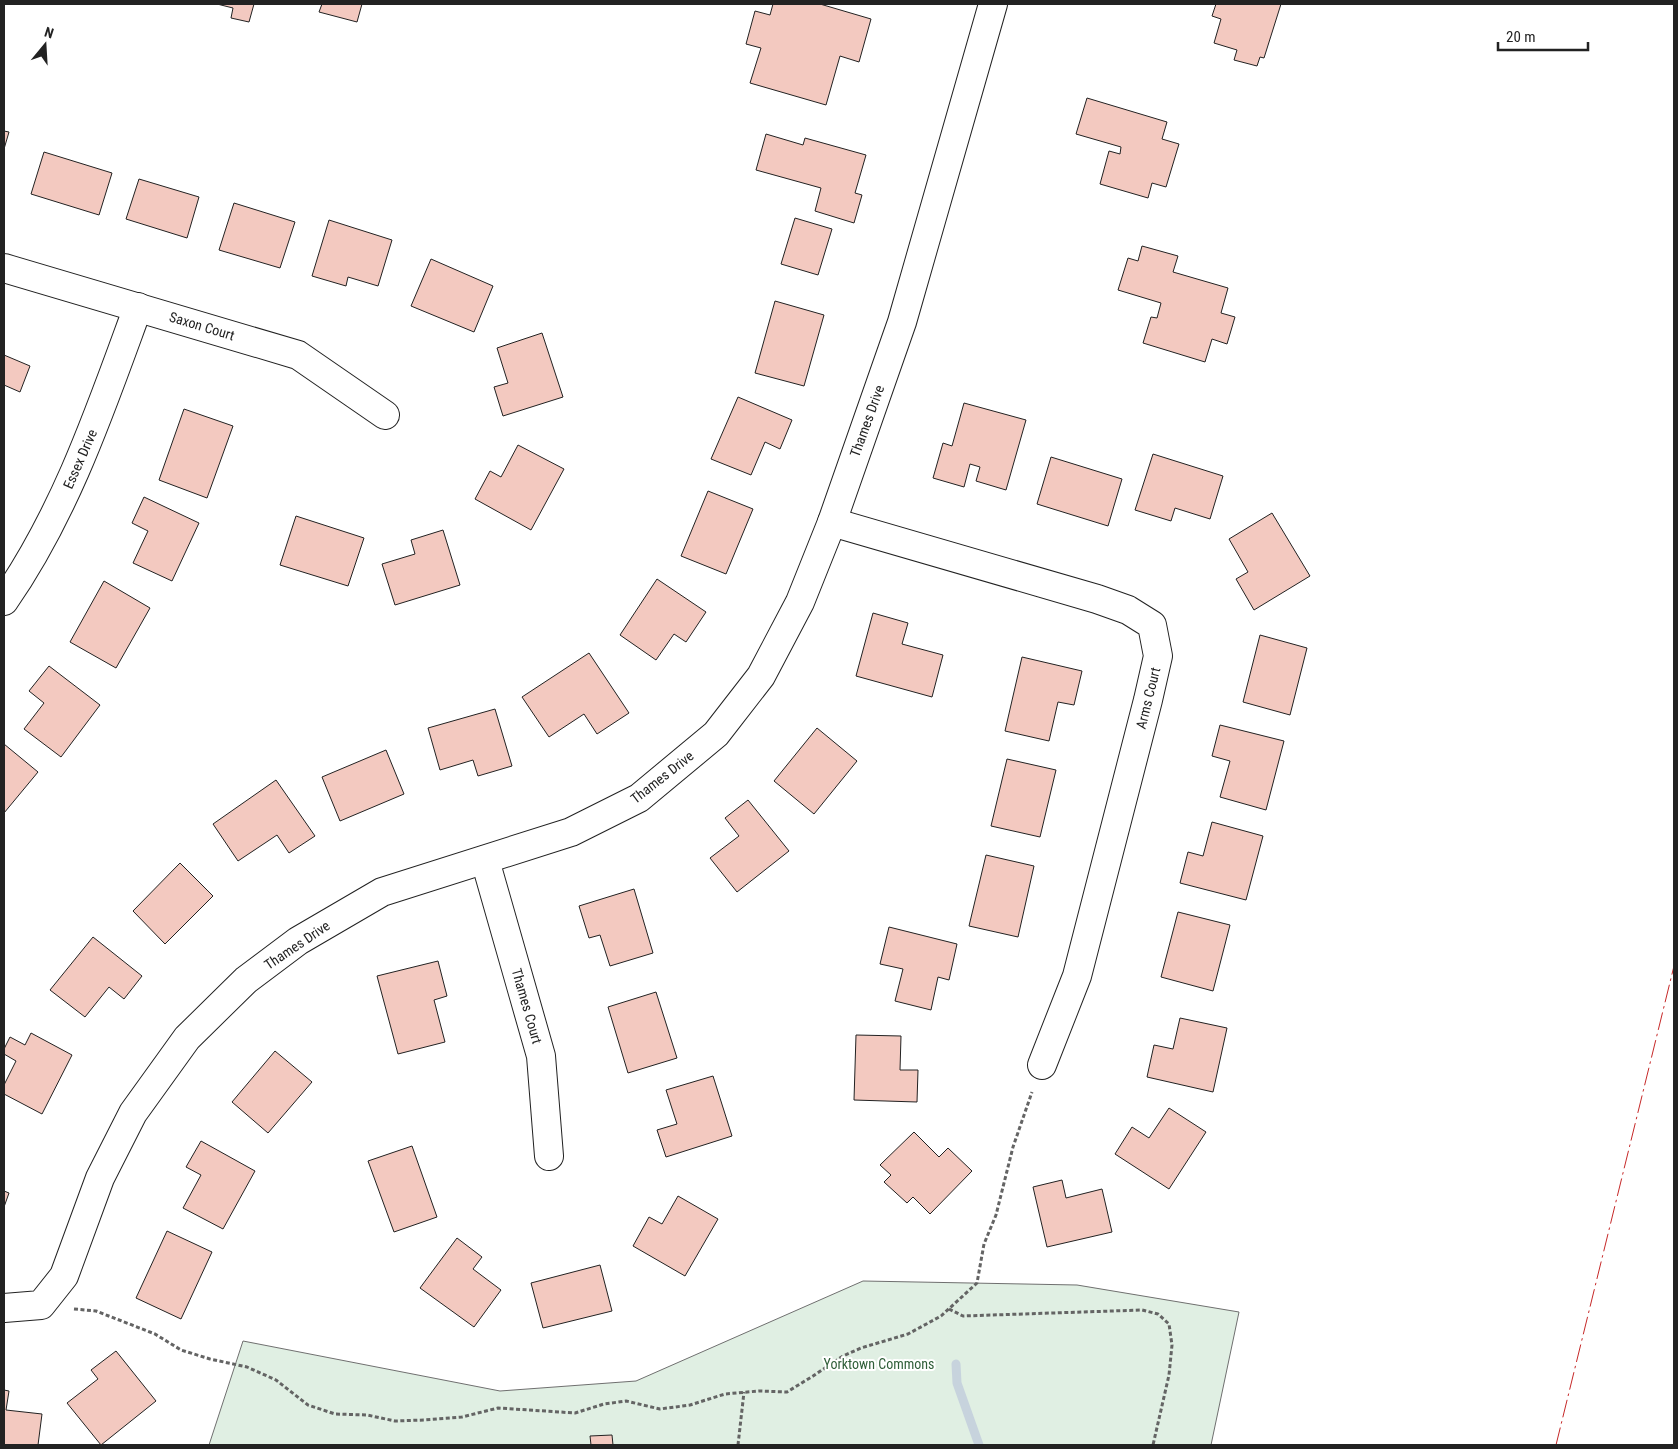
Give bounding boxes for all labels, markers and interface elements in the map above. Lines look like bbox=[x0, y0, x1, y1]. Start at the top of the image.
north arrow bbox=[20, 20, 70, 70]
scale bar bbox=[1498, 20, 1588, 52]
text: N bbox=[42, 24, 56, 42]
text: 20 m bbox=[1506, 28, 1536, 46]
street label: Saxon Court bbox=[167, 308, 237, 344]
street label: Thames Drive bbox=[847, 382, 888, 459]
street label: Essex Drive bbox=[60, 426, 100, 491]
street label: Arms Court bbox=[1133, 666, 1163, 730]
street label: Thames Drive bbox=[627, 747, 697, 807]
street label: Thames Drive bbox=[261, 917, 333, 973]
street label: Thames Court bbox=[509, 966, 545, 1046]
park label: Yorktown Commons bbox=[824, 1356, 934, 1372]

